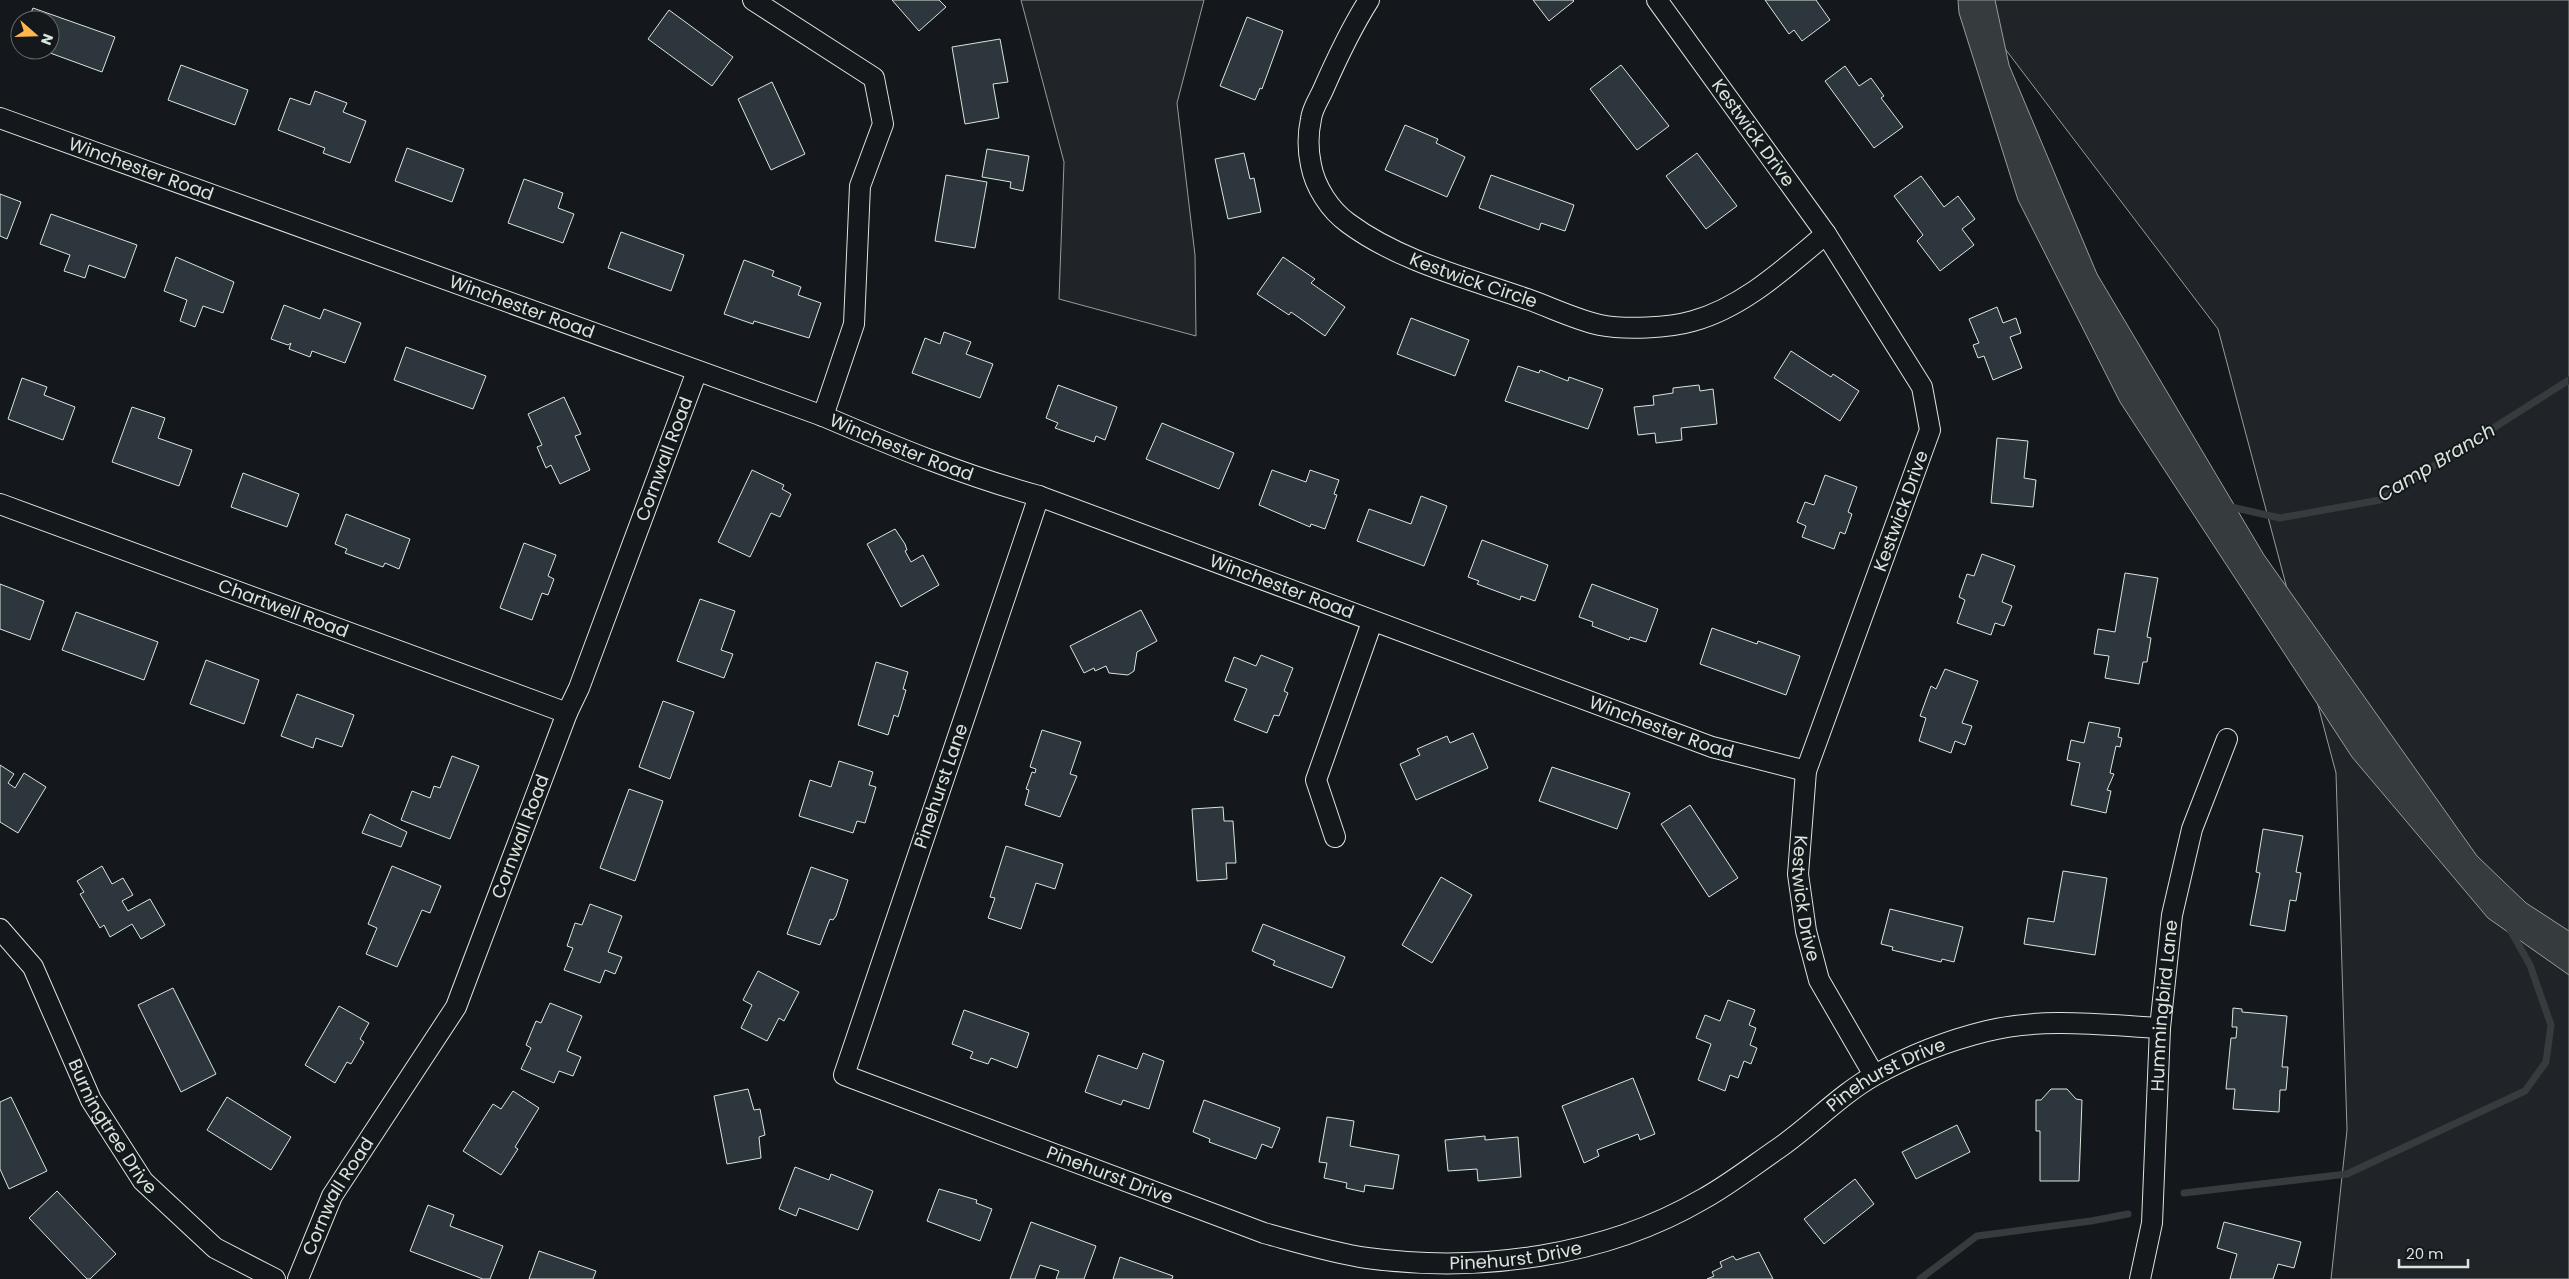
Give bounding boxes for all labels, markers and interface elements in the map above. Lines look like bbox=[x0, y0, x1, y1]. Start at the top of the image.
north arrow bbox=[10, 10, 60, 60]
text: N bbox=[36, 31, 58, 48]
street label: Kestwick Drive bbox=[1706, 74, 1801, 192]
street label: Winchester Road bbox=[65, 131, 217, 206]
street label: Kestwick Circle bbox=[1406, 246, 1541, 314]
street label: Winchester Road bbox=[446, 269, 598, 344]
street label: Cornwall Road bbox=[629, 393, 698, 525]
street label: Winchester Road bbox=[826, 407, 977, 487]
water label: Camp Branch bbox=[2372, 417, 2500, 508]
street label: Kestwick Drive bbox=[1867, 447, 1934, 575]
street label: Winchester Road bbox=[1206, 548, 1358, 624]
street label: Chartwell Road bbox=[215, 573, 352, 643]
street label: Winchester Road bbox=[1586, 689, 1737, 764]
street label: Pinehurst Lane bbox=[907, 720, 974, 852]
street label: Cornwall Road bbox=[485, 771, 555, 902]
street label: Kestwick Drive bbox=[1786, 834, 1827, 964]
street label: Hummingbird Lane bbox=[2144, 919, 2183, 1092]
street label: Pinehurst Drive bbox=[1821, 1031, 1949, 1117]
street label: Burningtree Drive bbox=[63, 1055, 163, 1200]
street label: Cornwall Road bbox=[296, 1132, 379, 1259]
street label: Pinehurst Drive bbox=[1043, 1139, 1177, 1210]
street label: Pinehurst Drive bbox=[1449, 1235, 1584, 1275]
scale bar bbox=[2399, 1236, 2468, 1268]
text: 20 m bbox=[2406, 1243, 2444, 1264]

